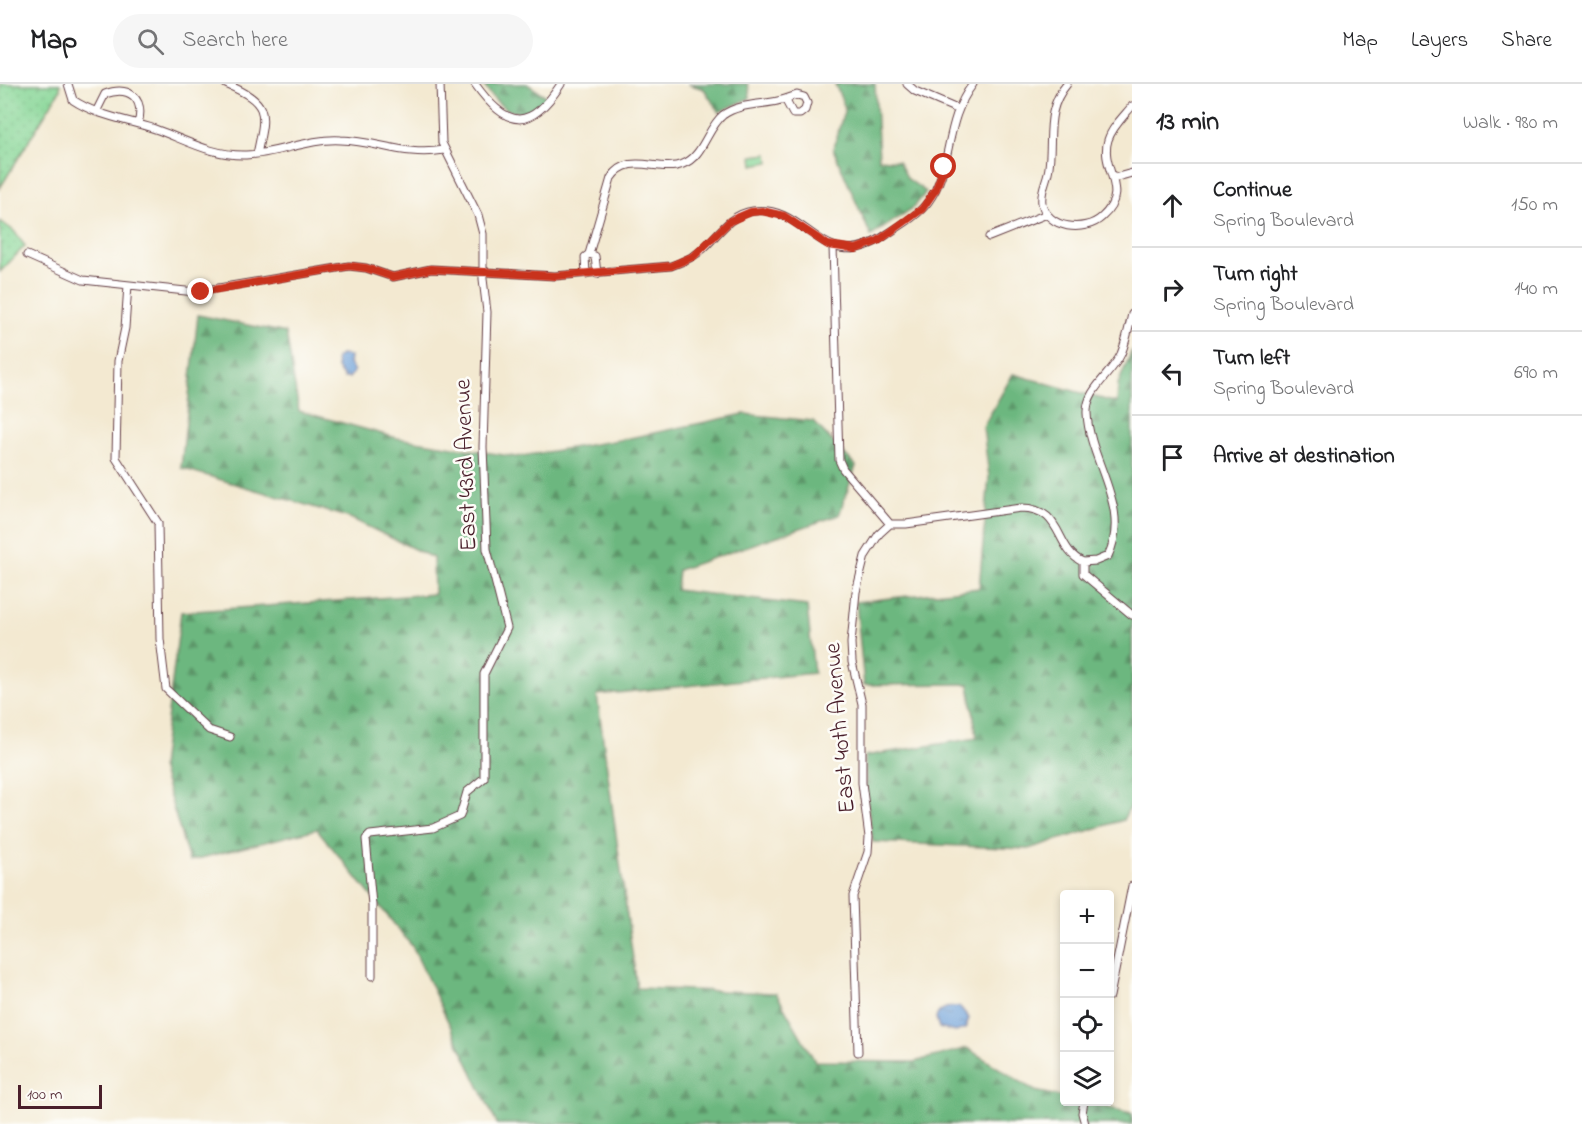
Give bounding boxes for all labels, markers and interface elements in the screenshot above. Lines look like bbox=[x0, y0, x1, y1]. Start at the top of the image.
search box bbox=[113, 14, 533, 68]
text: Map bbox=[30, 21, 77, 62]
icon: search bbox=[134, 25, 167, 58]
text: Search here bbox=[182, 25, 288, 57]
text: Map bbox=[1342, 26, 1378, 56]
text: Layers bbox=[1411, 26, 1468, 56]
text: Share bbox=[1501, 26, 1552, 56]
text: 13 min bbox=[1156, 104, 1219, 142]
text: Walk · 980 m bbox=[1463, 109, 1558, 138]
route start bbox=[930, 153, 956, 179]
text: Continue bbox=[1213, 175, 1292, 207]
icon: ahead bbox=[1156, 189, 1189, 222]
text: 150 m bbox=[1511, 191, 1558, 220]
text: Spring Boulevard bbox=[1213, 207, 1354, 236]
text: Turn right bbox=[1213, 259, 1298, 291]
icon: right bbox=[1156, 273, 1189, 306]
text: 140 m bbox=[1514, 275, 1558, 304]
route end bbox=[187, 278, 213, 304]
text: Spring Boulevard bbox=[1213, 291, 1354, 320]
text: Turn left bbox=[1213, 343, 1290, 375]
icon: left bbox=[1156, 357, 1189, 390]
text: 690 m bbox=[1514, 359, 1558, 388]
text: Spring Boulevard bbox=[1213, 375, 1354, 404]
street label: East 43rd Avenue bbox=[446, 378, 487, 552]
icon: arrive bbox=[1156, 441, 1189, 474]
text: Arrive at destination bbox=[1213, 441, 1395, 473]
street label: East 40th Avenue bbox=[816, 641, 866, 815]
map controls bbox=[1060, 890, 1114, 1106]
button: + bbox=[1060, 890, 1114, 944]
button: − bbox=[1060, 944, 1114, 998]
button: locate bbox=[1060, 998, 1114, 1052]
button: layers bbox=[1060, 1052, 1114, 1106]
scale bar bbox=[18, 1082, 102, 1110]
text: 100 m bbox=[27, 1083, 62, 1107]

